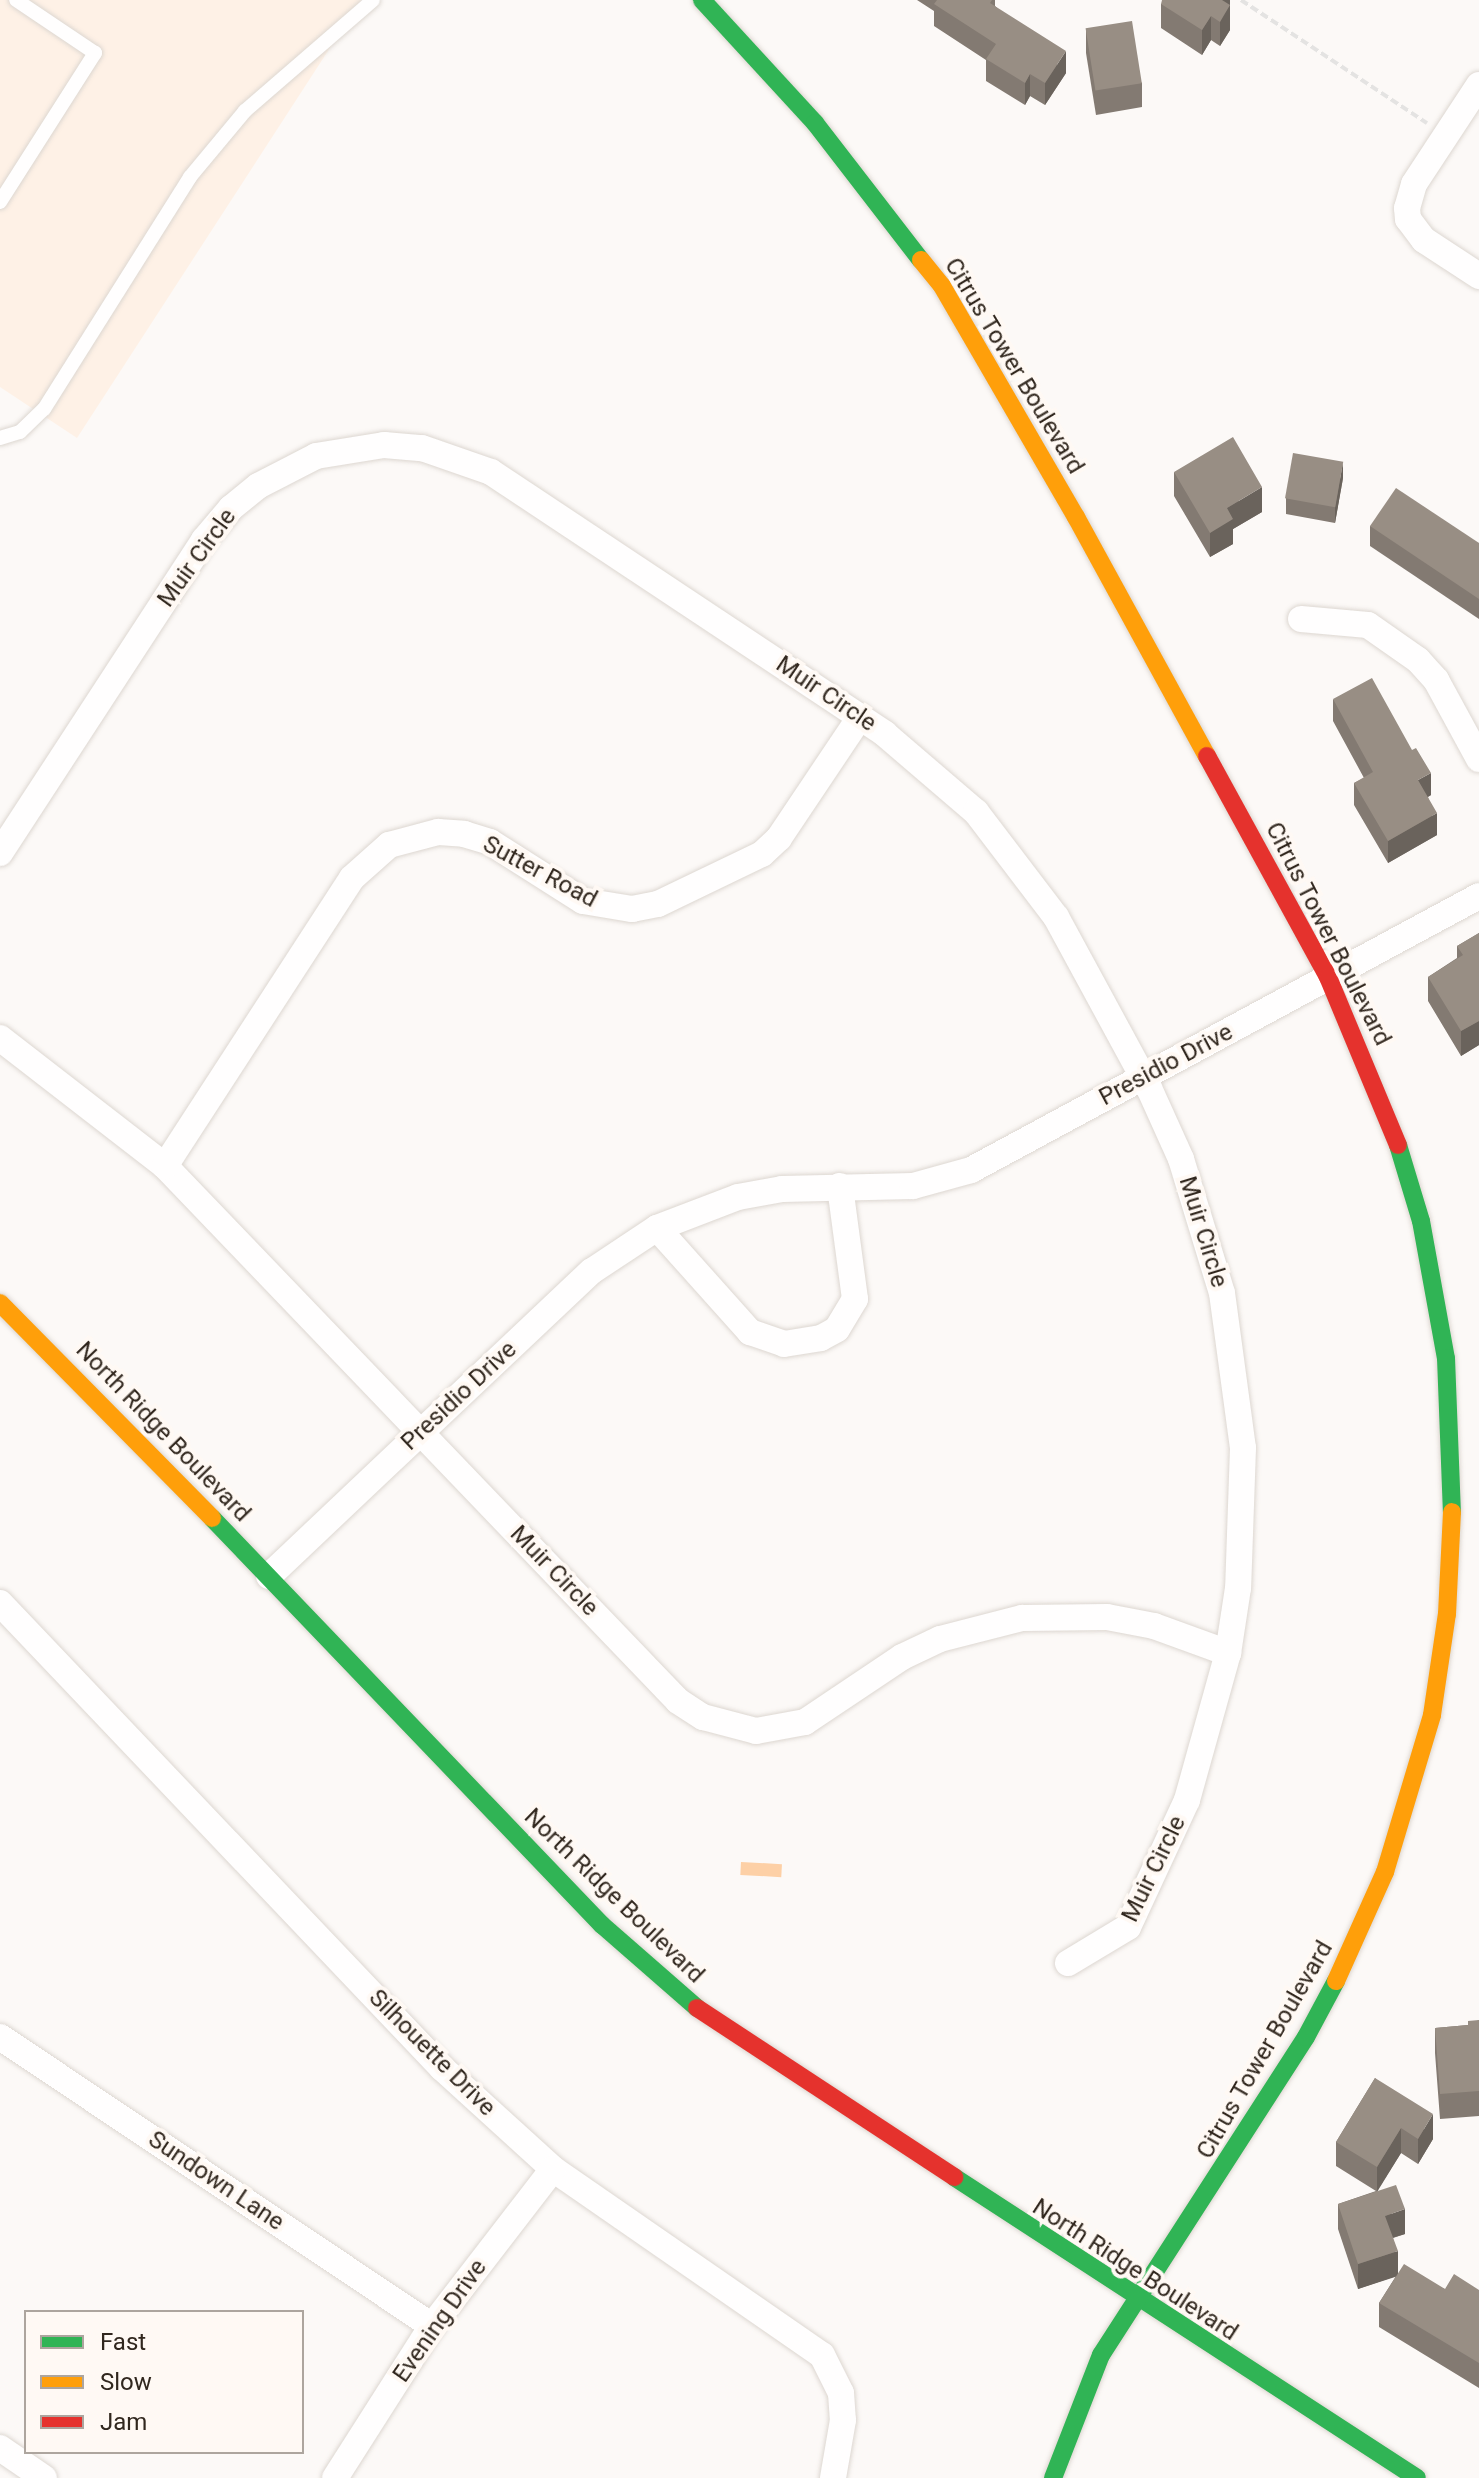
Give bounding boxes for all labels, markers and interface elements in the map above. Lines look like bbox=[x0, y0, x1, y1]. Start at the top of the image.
street label: Citrus Tower Boulevard bbox=[938, 253, 1090, 479]
street label: Muir Circle bbox=[152, 503, 242, 613]
street label: Muir Circle bbox=[770, 650, 882, 738]
street label: Citrus Tower Boulevard bbox=[1259, 817, 1397, 1051]
street label: Sutter Road bbox=[478, 830, 602, 914]
street label: Presidio Drive bbox=[1094, 1018, 1238, 1112]
street label: Muir Circle bbox=[1172, 1173, 1234, 1291]
street label: Presidio Drive bbox=[395, 1335, 523, 1457]
street label: North Ridge Boulevard bbox=[70, 1336, 256, 1528]
street label: Muir Circle bbox=[504, 1520, 604, 1622]
street label: North Ridge Boulevard bbox=[518, 1803, 710, 1989]
street label: Muir Circle bbox=[1116, 1811, 1192, 1927]
street label: Citrus Tower Boulevard bbox=[1191, 1936, 1339, 2164]
street label: Silhouette Drive bbox=[363, 1984, 501, 2122]
street label: Sundown Lane bbox=[143, 2125, 289, 2237]
street label: North Ridge Boulevard bbox=[1027, 2193, 1243, 2347]
street label: Evening Drive bbox=[387, 2254, 493, 2388]
legend bbox=[24, 2310, 304, 2454]
text: Fast bbox=[100, 2328, 146, 2356]
text: Slow bbox=[100, 2368, 152, 2396]
text: Jam bbox=[100, 2408, 147, 2436]

